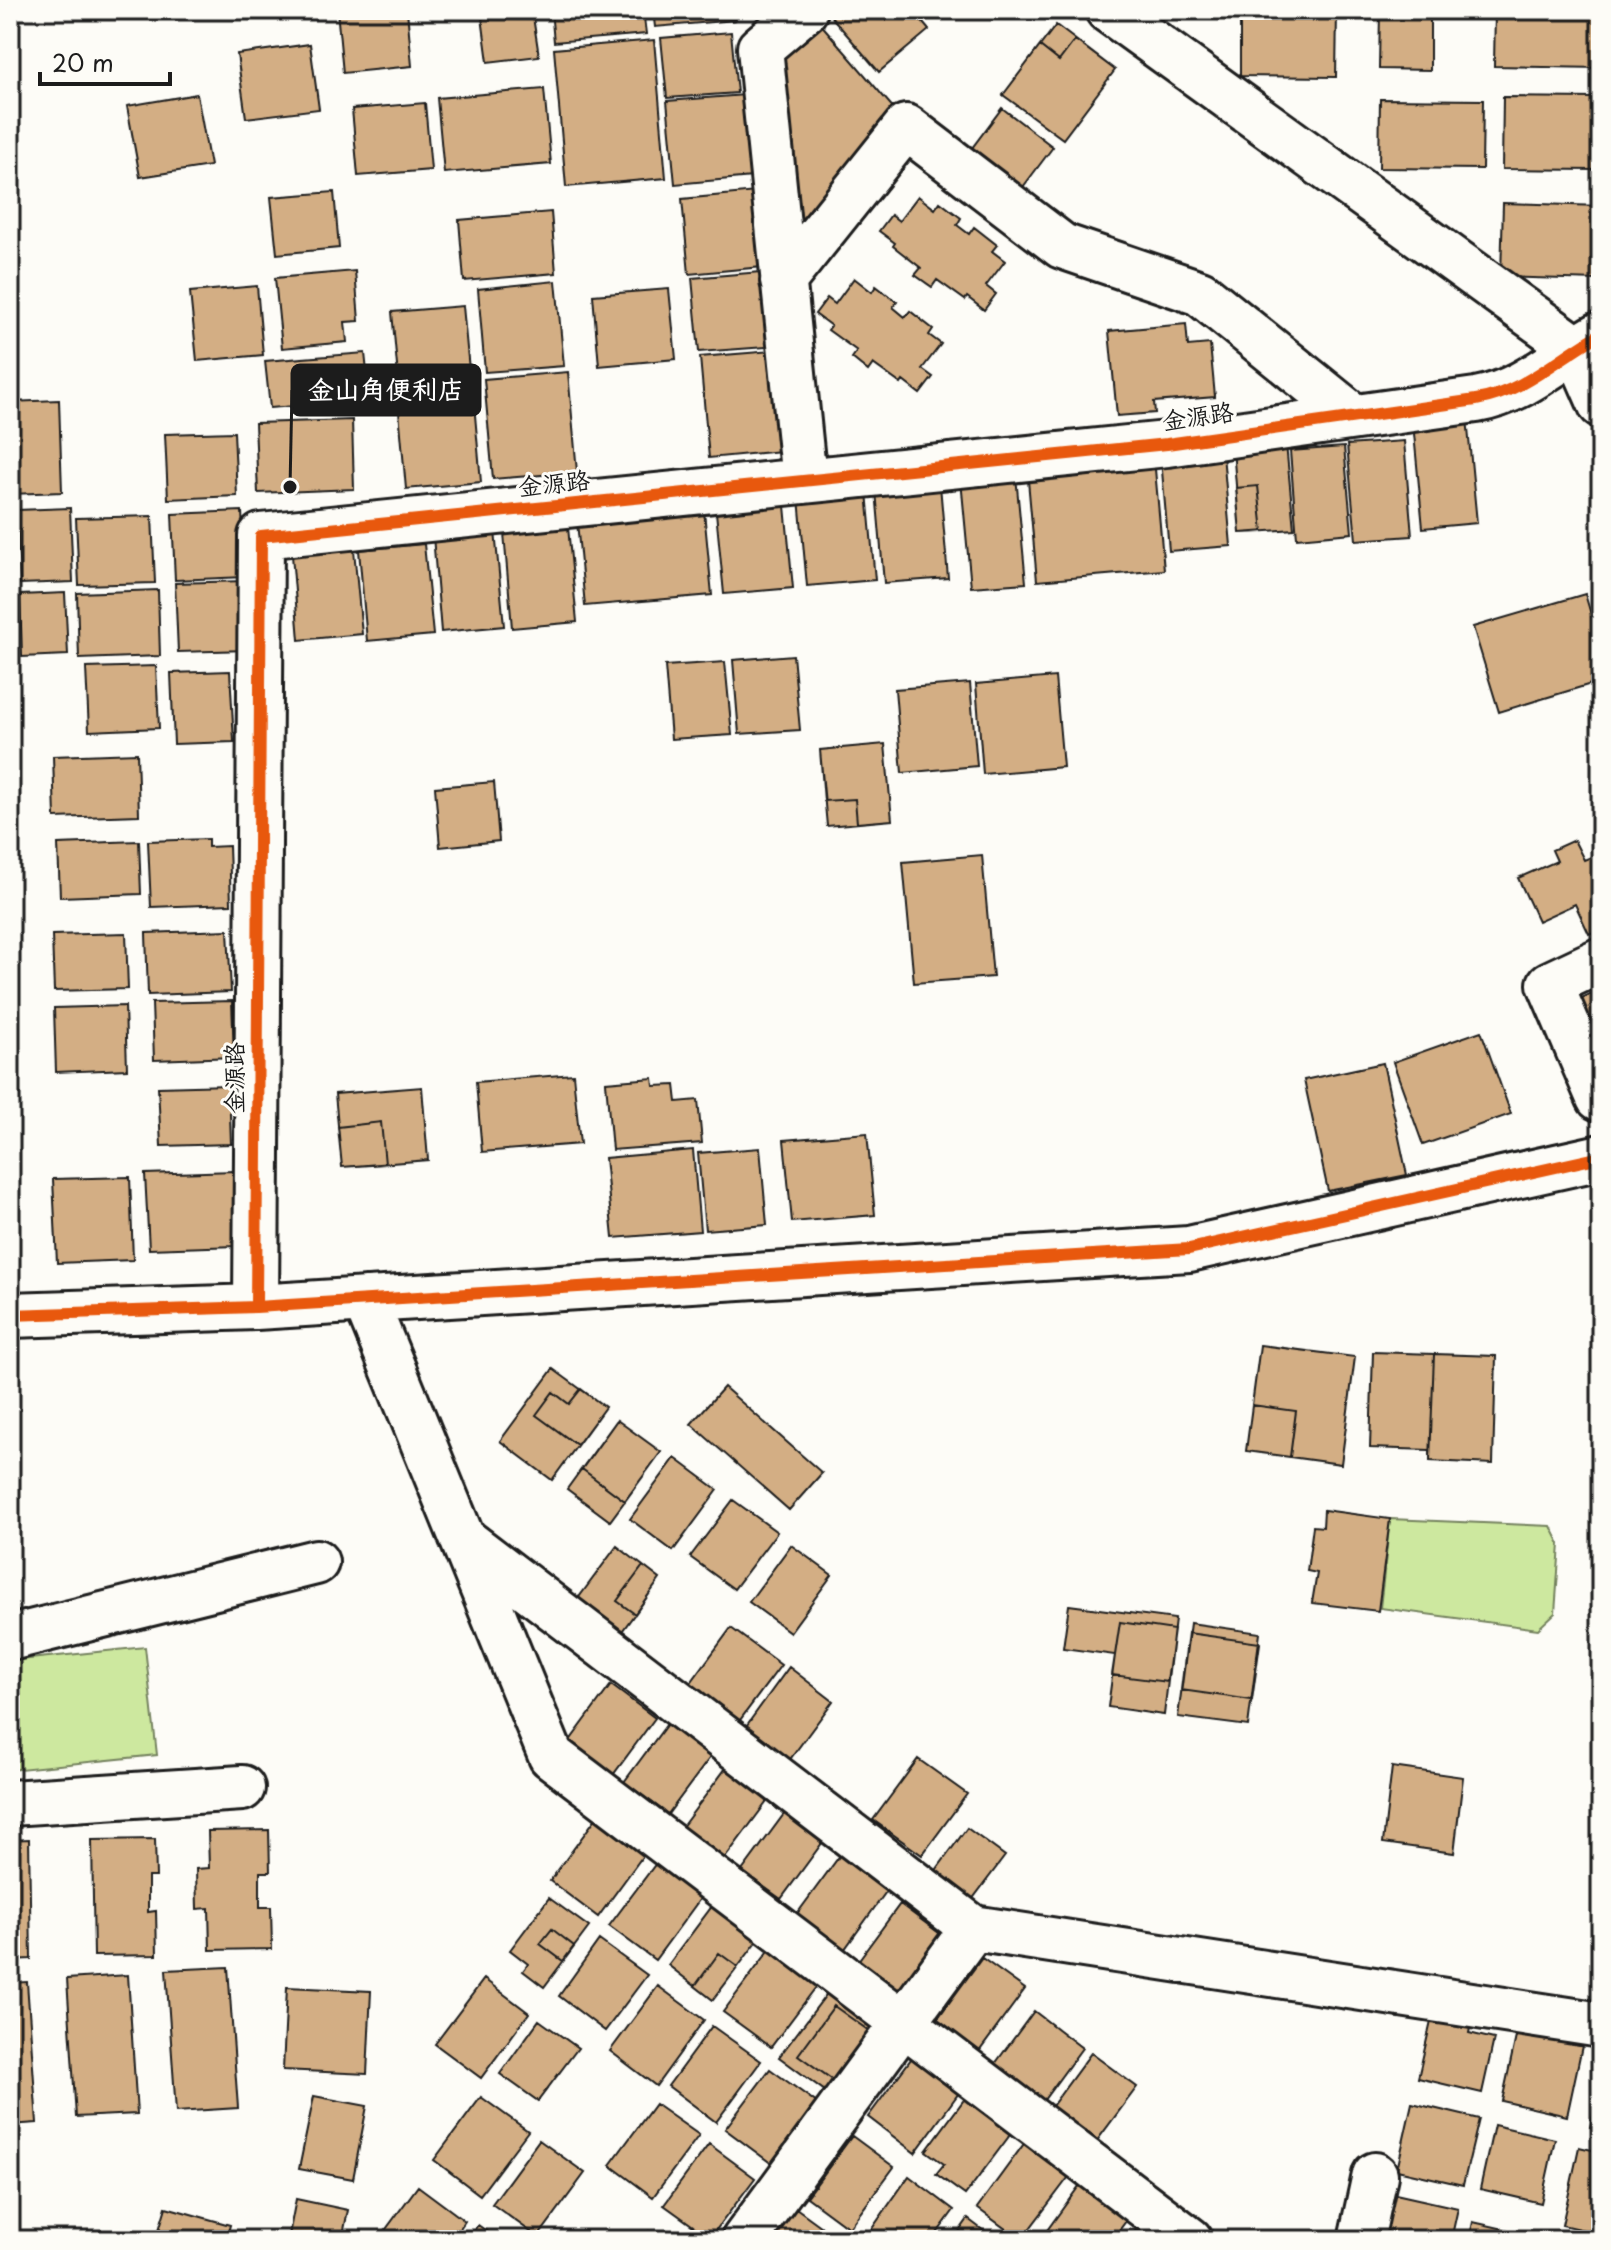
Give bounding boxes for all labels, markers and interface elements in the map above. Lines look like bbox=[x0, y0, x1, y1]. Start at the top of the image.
scale bar bbox=[40, 36, 170, 86]
text: 20 m bbox=[52, 44, 114, 80]
callout: 金山角便利店 bbox=[292, 365, 480, 415]
text: 金山角便利店 bbox=[308, 369, 464, 408]
street label: 金源路 bbox=[1160, 392, 1236, 438]
street label: 金源路 bbox=[516, 460, 591, 504]
street label: 金源路 bbox=[215, 1042, 251, 1114]

